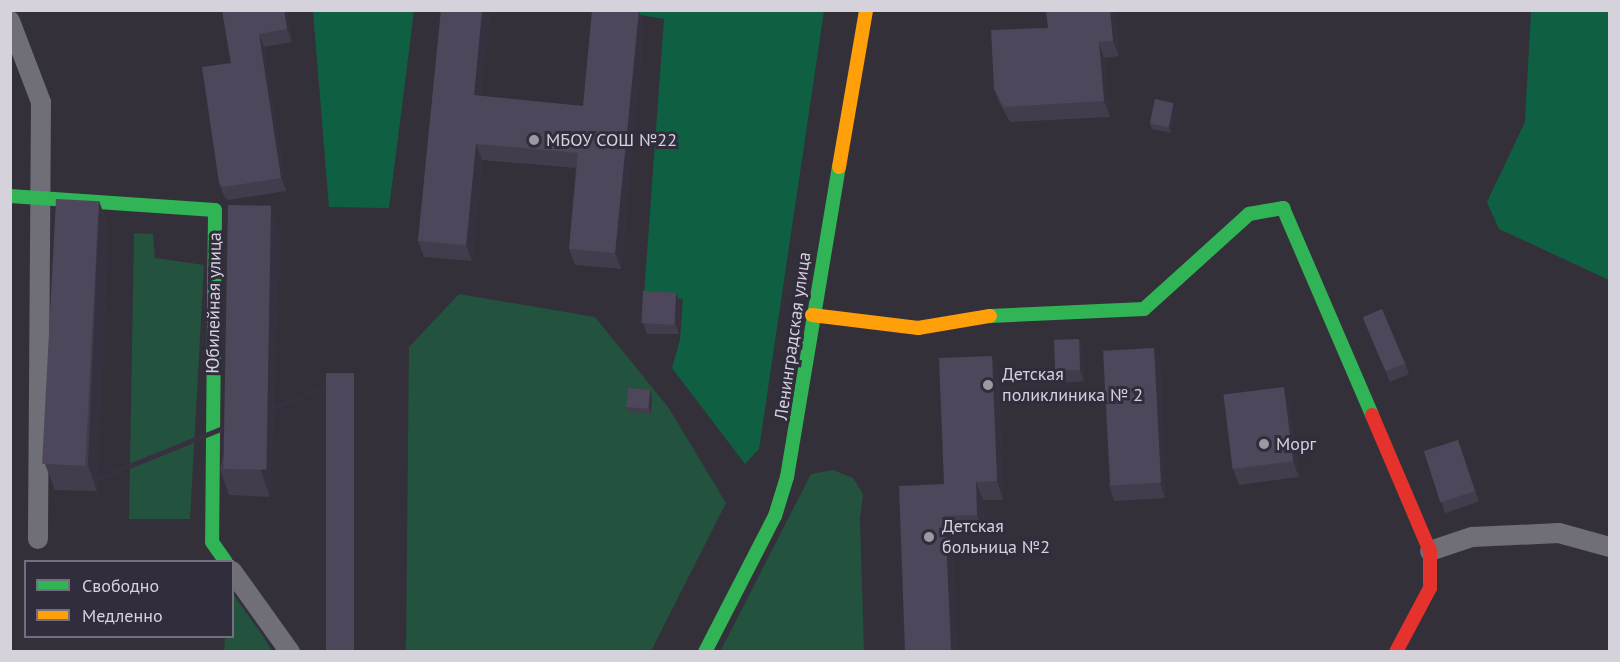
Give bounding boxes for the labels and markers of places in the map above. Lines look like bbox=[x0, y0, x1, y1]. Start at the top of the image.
place label: МБОУ СОШ №22 bbox=[546, 129, 677, 151]
marker: МБОУ СОШ №22 bbox=[527, 133, 541, 147]
place label: Детская поликлиника № 2 bbox=[1002, 364, 1143, 406]
marker: Детская поликлиника № 2 bbox=[979, 376, 997, 394]
place label: Морг bbox=[1276, 433, 1316, 455]
marker: Морг bbox=[1257, 437, 1271, 451]
place label: Детская больница №2 bbox=[942, 516, 1050, 558]
marker: Детская больница №2 bbox=[920, 528, 938, 546]

